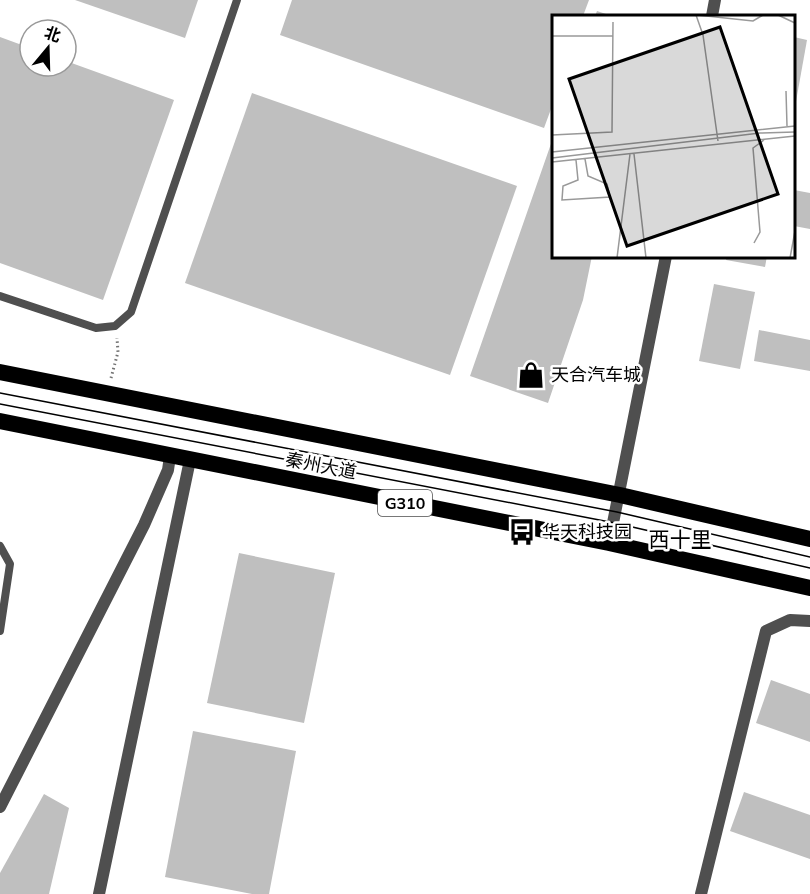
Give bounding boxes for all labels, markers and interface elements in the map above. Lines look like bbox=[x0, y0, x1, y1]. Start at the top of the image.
inset map bbox=[552, 15, 795, 258]
north arrow bbox=[18, 18, 78, 78]
text: 北 bbox=[42, 22, 64, 46]
shop icon: 天合汽车城 bbox=[516, 360, 546, 390]
place label: 天合汽车城 bbox=[551, 363, 641, 386]
street label: 秦州大道 bbox=[284, 447, 359, 484]
road number: G310 bbox=[378, 490, 432, 516]
bus stop icon: 华天科技园 bbox=[507, 517, 537, 547]
place label: 华天科技园 bbox=[542, 520, 632, 543]
district label: 西十里 bbox=[649, 526, 712, 552]

